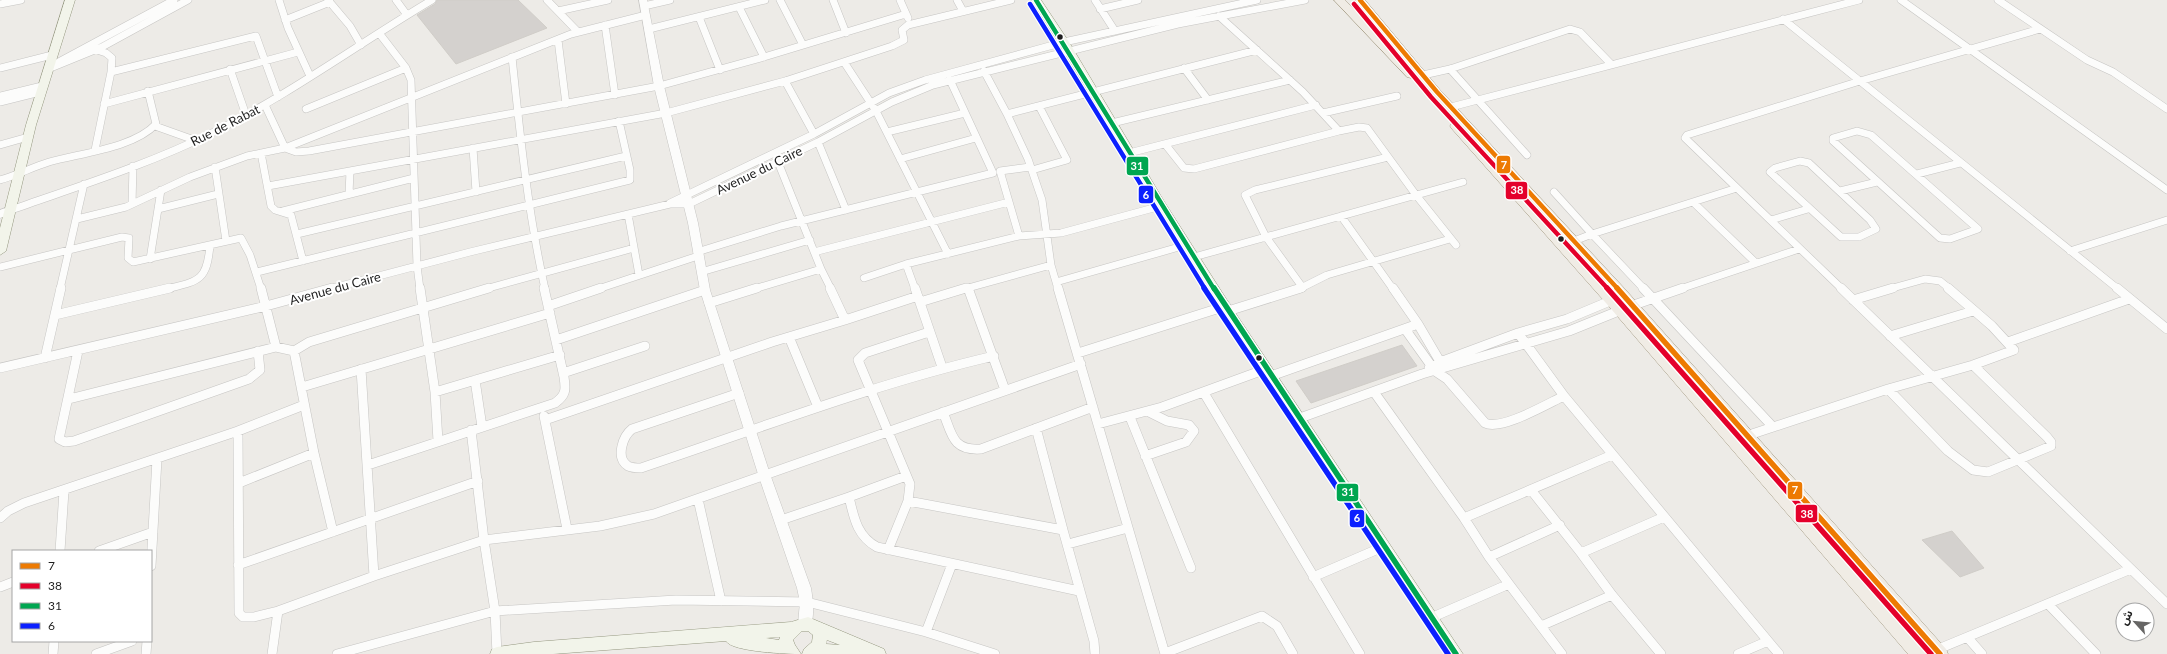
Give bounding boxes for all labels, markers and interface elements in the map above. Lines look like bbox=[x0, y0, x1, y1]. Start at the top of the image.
unlabelled marker bbox=[1055, 32, 1065, 42]
street label: Rue de Rabat bbox=[188, 101, 263, 149]
street label: Avenue du Caire bbox=[713, 142, 805, 198]
line badge: 7 bbox=[1496, 155, 1511, 174]
line badge: 31 bbox=[1126, 156, 1149, 176]
text: 7 bbox=[1501, 158, 1507, 171]
text: 31 bbox=[1131, 159, 1143, 172]
line badge: 38 bbox=[1505, 181, 1528, 200]
text: 38 bbox=[1511, 183, 1523, 196]
line badge: 6 bbox=[1138, 185, 1154, 204]
text: 6 bbox=[1143, 188, 1150, 201]
unlabelled marker bbox=[1556, 234, 1566, 244]
street label: Avenue du Caire bbox=[288, 268, 383, 308]
unlabelled marker bbox=[1254, 353, 1264, 363]
line badge: 7 bbox=[1787, 481, 1803, 500]
line badge: 31 bbox=[1336, 483, 1359, 502]
text: 7 bbox=[1792, 483, 1798, 496]
text: 31 bbox=[1342, 485, 1354, 498]
line badge: 38 bbox=[1795, 504, 1818, 523]
text: 38 bbox=[1801, 507, 1813, 520]
line badge: 6 bbox=[1349, 509, 1365, 528]
text: 6 bbox=[1354, 511, 1361, 524]
legend bbox=[12, 550, 152, 642]
text: 7 bbox=[48, 558, 55, 573]
text: 38 bbox=[48, 578, 62, 593]
text: 31 bbox=[48, 598, 62, 613]
north arrow bbox=[2115, 602, 2155, 642]
text: ش bbox=[2116, 608, 2136, 627]
text: 6 bbox=[48, 618, 55, 633]

